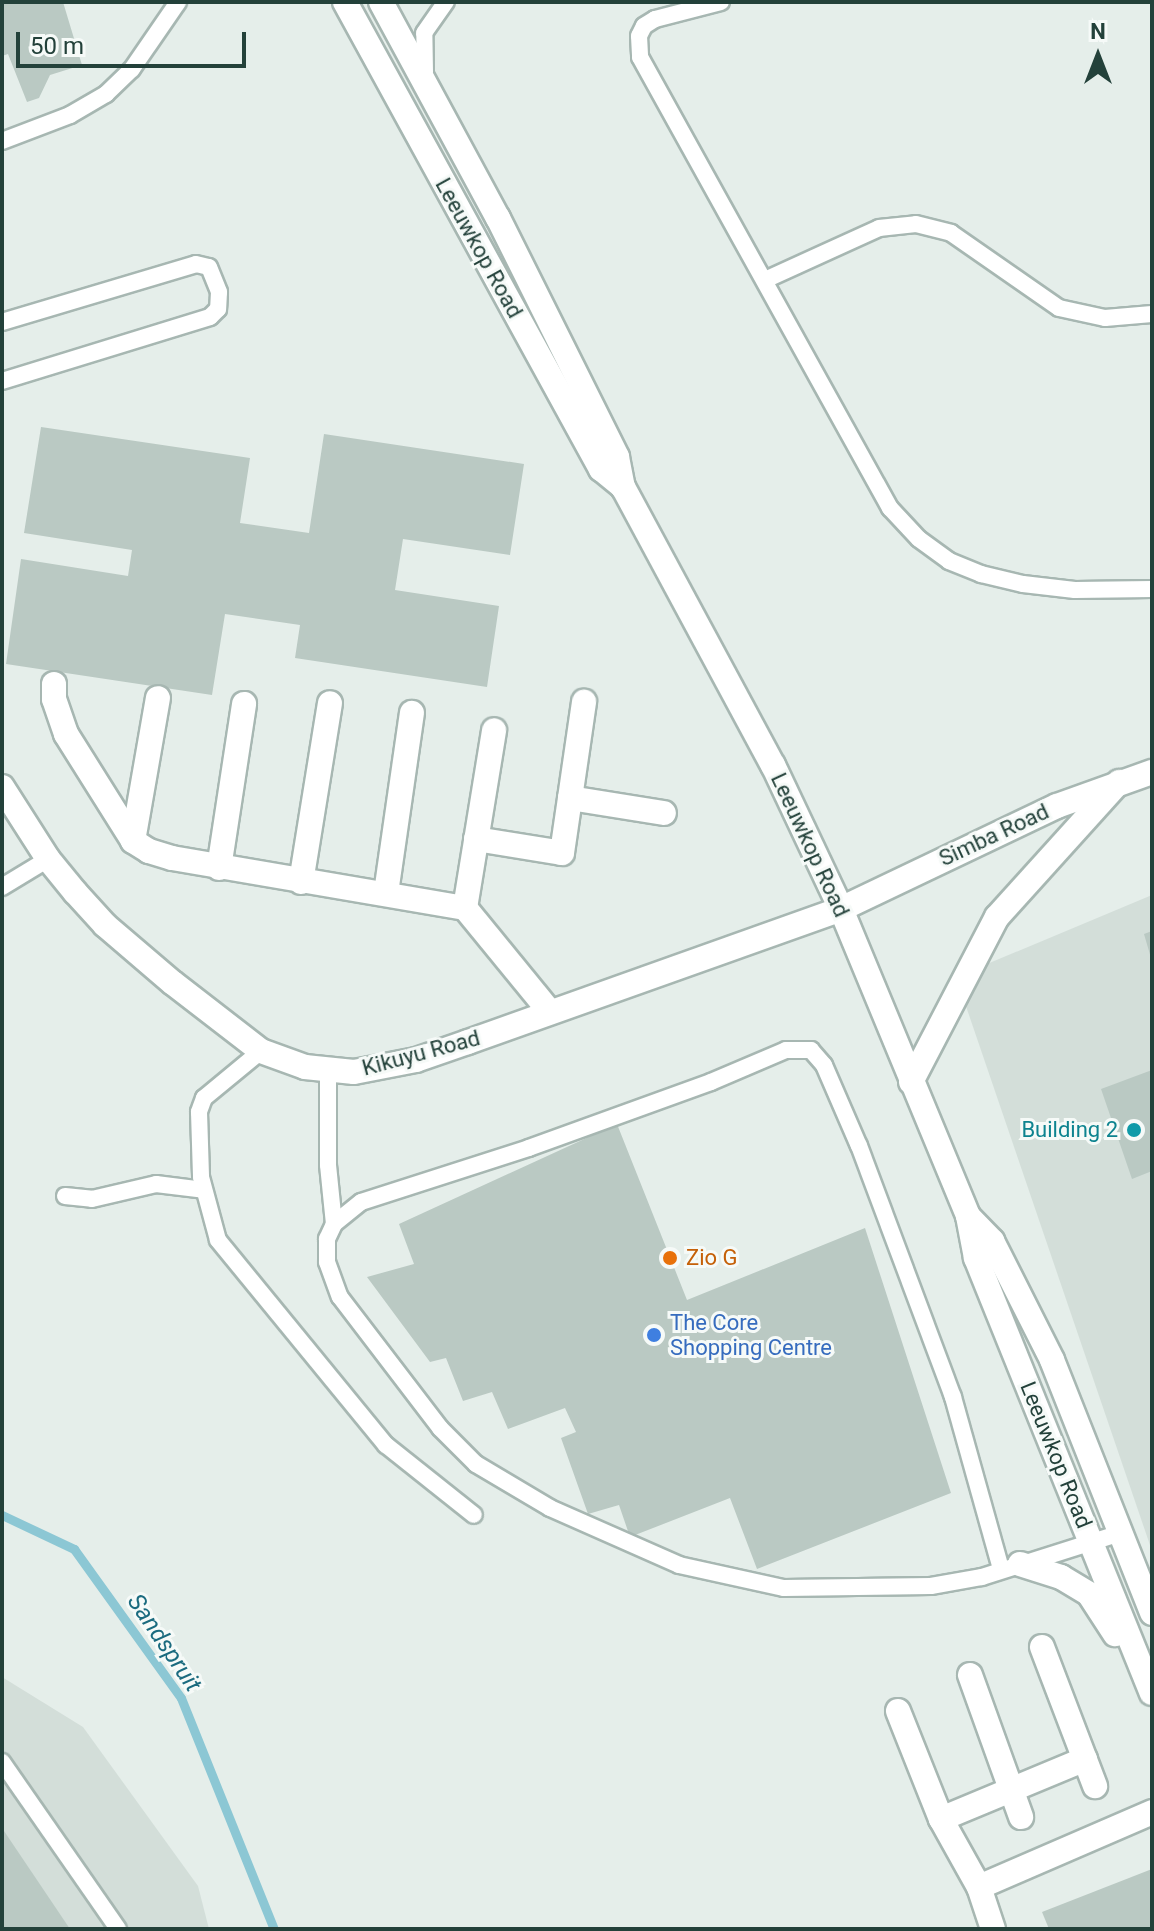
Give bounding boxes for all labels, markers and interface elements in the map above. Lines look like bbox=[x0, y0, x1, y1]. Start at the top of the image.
scale bar bbox=[20, 16, 250, 66]
north arrow bbox=[1058, 16, 1138, 96]
text: N bbox=[1090, 19, 1106, 44]
text: 50 m bbox=[30, 32, 84, 60]
street label: Leeuwkop Road bbox=[430, 173, 528, 323]
street label: Leeuwkop Road bbox=[765, 769, 855, 921]
street label: Simba Road bbox=[935, 798, 1053, 872]
street label: Kikuyu Road bbox=[359, 1025, 483, 1081]
place label: Building 2 bbox=[1021, 1117, 1118, 1143]
marker: Building 2 bbox=[1125, 1121, 1143, 1139]
place label: Zio G bbox=[686, 1245, 738, 1271]
marker: Zio G bbox=[661, 1249, 679, 1267]
place label: The Core Shopping Centre bbox=[670, 1309, 832, 1360]
marker: The Core Shopping Centre bbox=[645, 1326, 663, 1344]
street label: Leeuwkop Road bbox=[1015, 1378, 1097, 1532]
water label: Sandspruit bbox=[121, 1589, 207, 1697]

